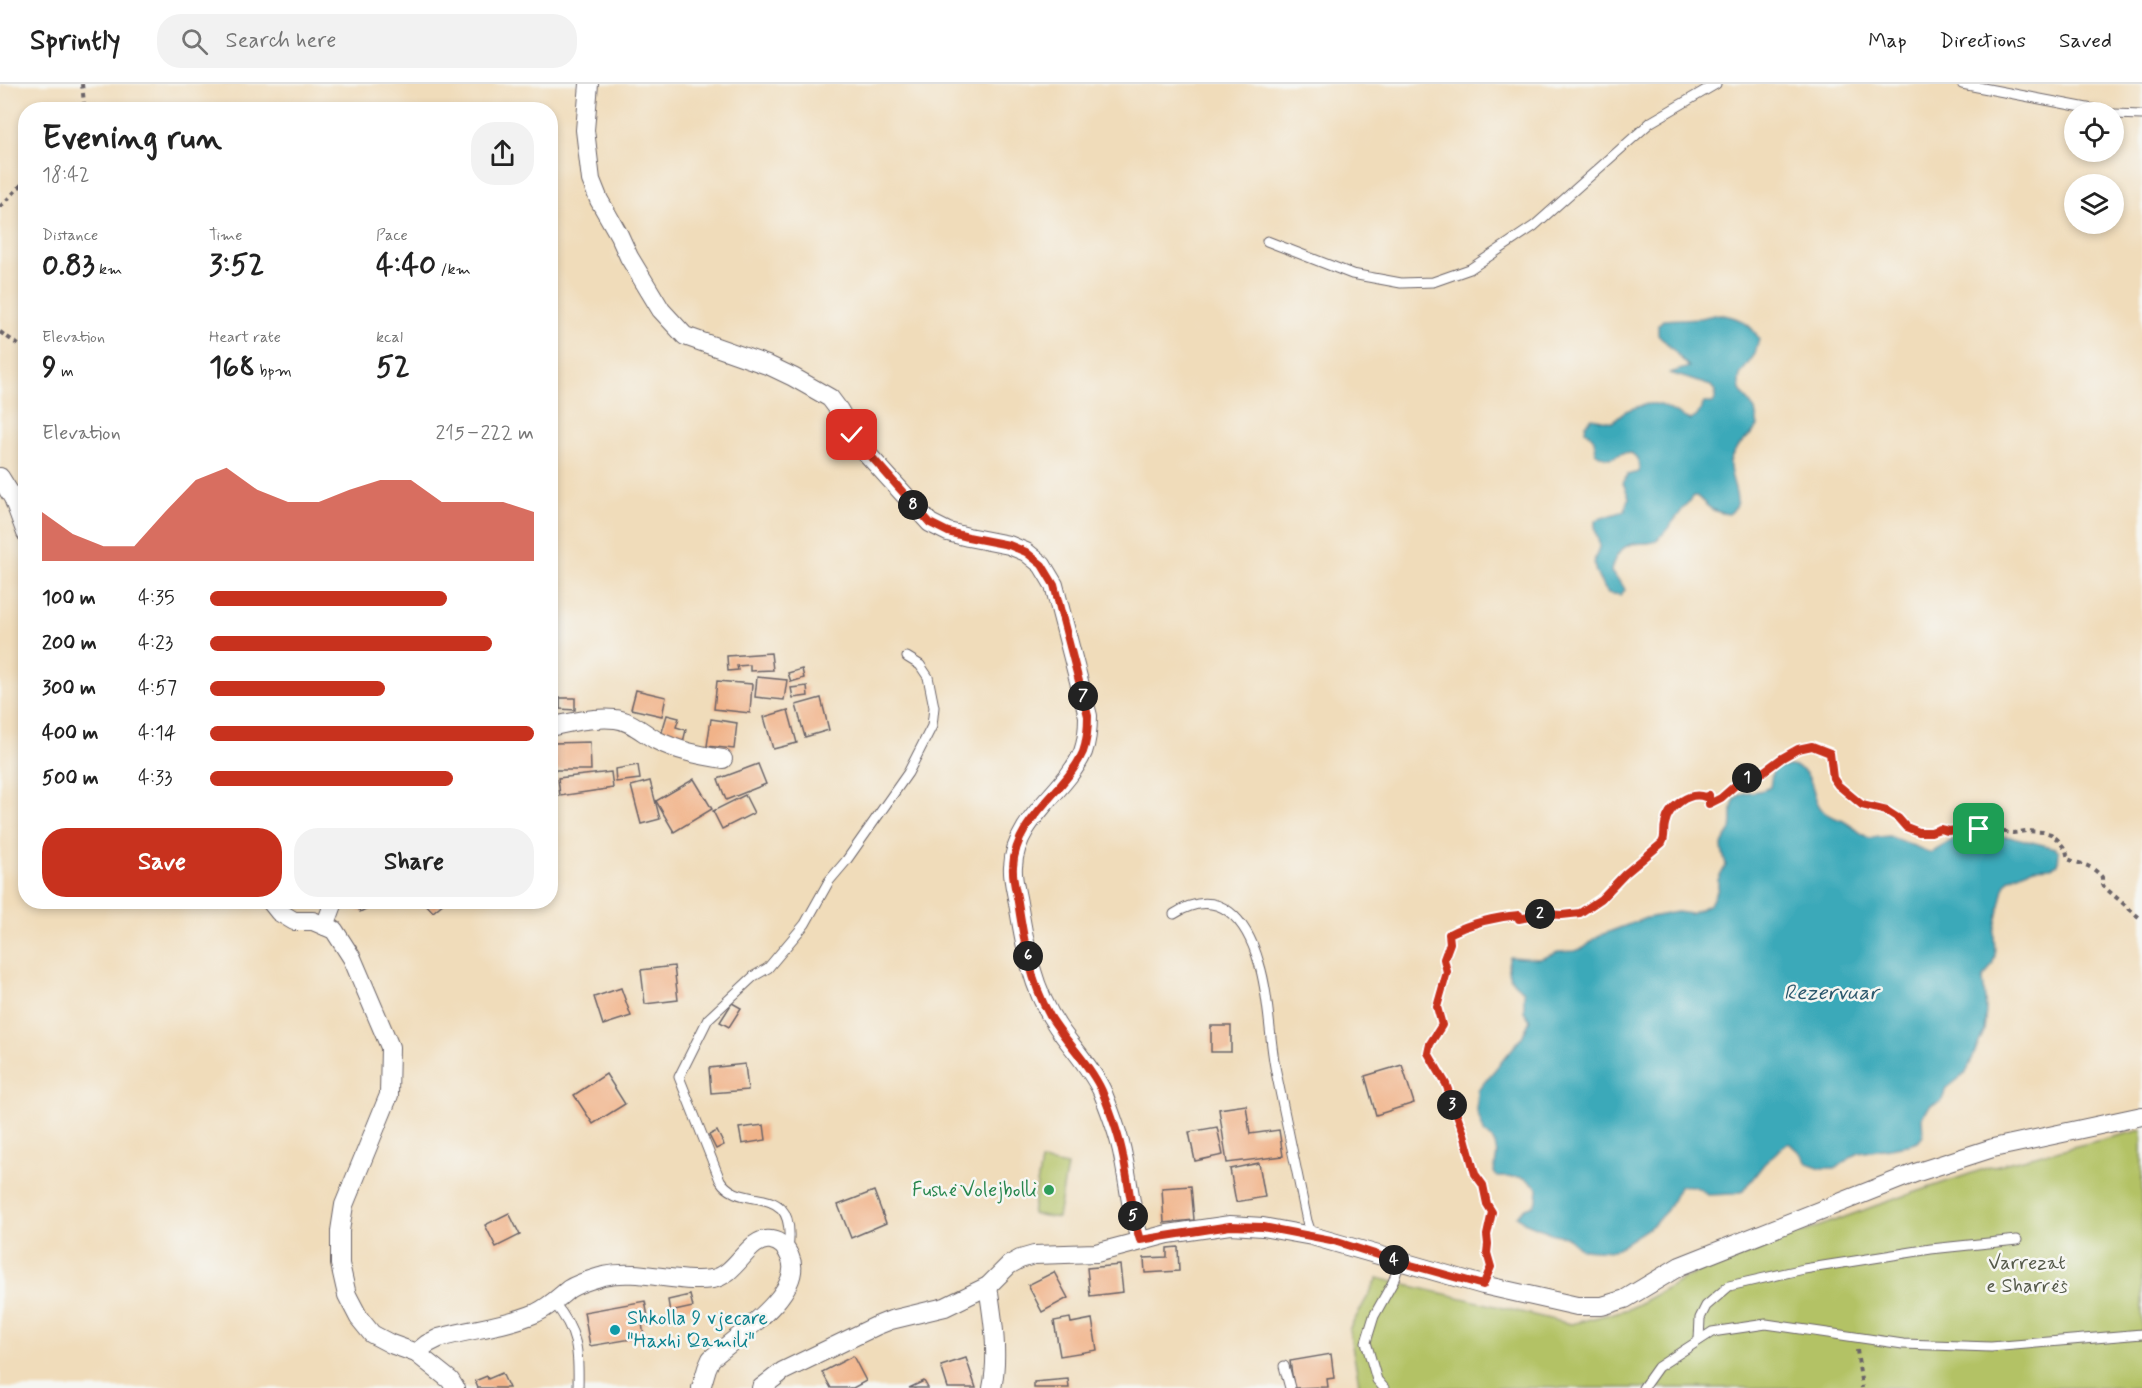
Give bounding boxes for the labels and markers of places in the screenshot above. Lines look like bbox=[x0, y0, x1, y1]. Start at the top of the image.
pin bbox=[826, 409, 877, 460]
pin: 8 bbox=[898, 490, 928, 520]
pin: 7 bbox=[1068, 681, 1098, 711]
pin: 1 bbox=[1732, 763, 1762, 793]
pin bbox=[1953, 803, 2004, 854]
pin: 2 bbox=[1525, 899, 1555, 929]
pin: 6 bbox=[1013, 941, 1043, 971]
pin: 3 bbox=[1437, 1090, 1467, 1120]
place label: Fushë Volejbolli bbox=[912, 1177, 1037, 1204]
marker: Fushë Volejbolli bbox=[1042, 1183, 1056, 1197]
pin: 5 bbox=[1118, 1201, 1148, 1231]
pin: 4 bbox=[1379, 1245, 1409, 1275]
place label: Shkolla 9 vjecare "Haxhi Qamili" bbox=[627, 1305, 768, 1355]
marker: Shkolla 9 vjecare "Haxhi Qamili" bbox=[608, 1323, 622, 1337]

